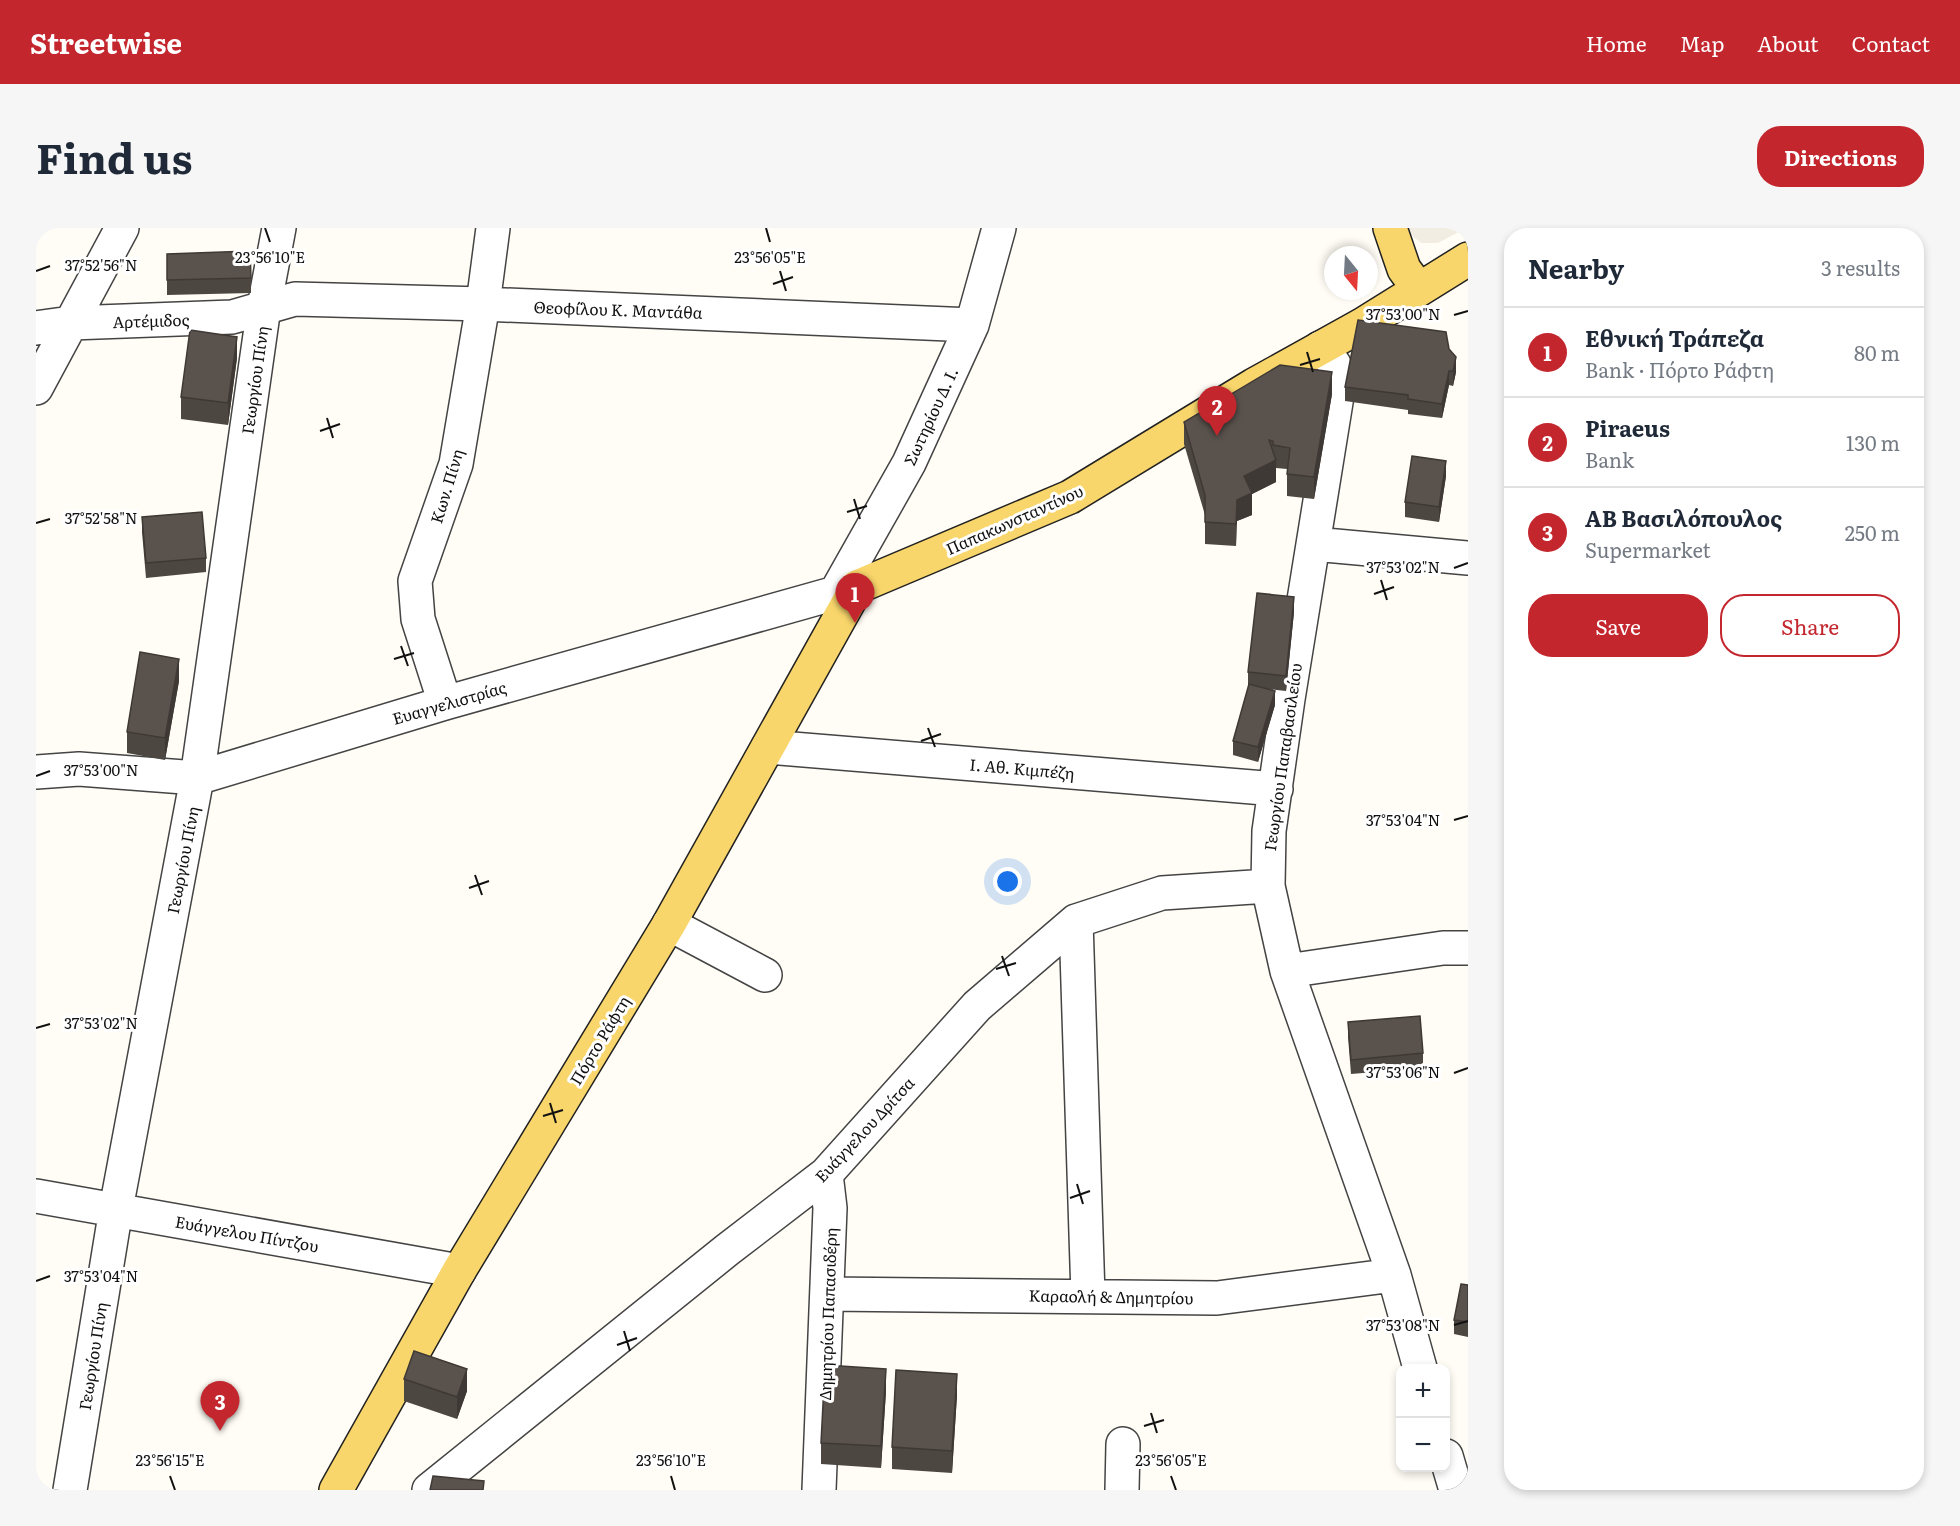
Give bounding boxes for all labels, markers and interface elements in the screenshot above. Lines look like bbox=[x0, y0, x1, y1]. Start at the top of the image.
text: Streetwise bbox=[30, 21, 182, 63]
text: Home bbox=[1586, 27, 1647, 58]
text: Map bbox=[1680, 27, 1724, 58]
text: About bbox=[1757, 27, 1819, 58]
text: Contact bbox=[1852, 27, 1930, 58]
text: Find us bbox=[36, 125, 193, 187]
button: Directions bbox=[1757, 126, 1924, 187]
text: 23°56'10"E bbox=[235, 245, 305, 268]
text: 23°56'05"E bbox=[734, 245, 806, 268]
north arrow bbox=[1324, 246, 1378, 300]
text: Nearby bbox=[1528, 248, 1624, 287]
text: 3 results bbox=[1821, 252, 1900, 282]
text: 37°52'56"N bbox=[65, 253, 137, 276]
street label: Θεοφίλου Κ. Μαντάθα bbox=[533, 294, 703, 324]
text: 37°53'00"N bbox=[1365, 302, 1441, 325]
street label: Αρτέμιδος bbox=[112, 307, 190, 333]
text: Εθνική Τράπεζα bbox=[1585, 321, 1764, 354]
street label: Γεωργίου Πίνη bbox=[235, 324, 273, 436]
text: 1 bbox=[1543, 337, 1552, 367]
text: 80 m bbox=[1854, 337, 1900, 367]
text: Bank · Πόρτο Ράφτη bbox=[1585, 354, 1774, 384]
street label: Σωτηρίου Δ. Ι. bbox=[897, 363, 963, 469]
pin: 2 bbox=[1198, 386, 1236, 436]
text: Piraeus bbox=[1585, 411, 1670, 444]
text: 2 bbox=[1542, 427, 1553, 457]
text: 130 m bbox=[1846, 427, 1900, 457]
text: Bank bbox=[1585, 444, 1634, 474]
street label: Κων. Πίνη bbox=[423, 446, 469, 526]
street label: Παπακωνσταντίνου bbox=[941, 478, 1087, 560]
text: ΑΒ Βασιλόπουλος bbox=[1585, 501, 1782, 534]
text: 37°52'58"N bbox=[64, 506, 138, 529]
text: 3 bbox=[1542, 517, 1553, 547]
text: 250 m bbox=[1845, 517, 1900, 547]
text: Supermarket bbox=[1585, 534, 1711, 564]
text: 37°53'02"N bbox=[1366, 555, 1440, 578]
pin: 1 bbox=[836, 574, 874, 623]
button: Save bbox=[1528, 594, 1708, 657]
button: Share bbox=[1720, 594, 1900, 657]
street label: Γεωργίου Παπαβασιλείου bbox=[1257, 661, 1307, 853]
street label: Ευαγγελιστρίας bbox=[389, 674, 509, 730]
street label: Ι. Αθ. Κιμπέζη bbox=[969, 751, 1075, 785]
text: 37°53'00"N bbox=[63, 758, 139, 781]
street label: Γεωργίου Πίνη bbox=[160, 804, 204, 916]
text: 37°53'04"N bbox=[1366, 808, 1440, 831]
your location bbox=[993, 867, 1022, 896]
street label: Πόρτο Ράφτη bbox=[563, 991, 635, 1089]
text: 37°53'02"N bbox=[64, 1011, 138, 1034]
text: 37°53'06"N bbox=[1366, 1060, 1440, 1083]
street label: Ευάγγελου Δρίτσα bbox=[809, 1071, 920, 1187]
street label: Ευάγγελου Πίντζου bbox=[173, 1209, 321, 1257]
street label: Δημητρίου Παπασιδέρη bbox=[812, 1227, 842, 1401]
text: 37°53'04"N bbox=[64, 1264, 138, 1287]
street label: Καραολή & Δημητρίου bbox=[1028, 1283, 1194, 1309]
street label: Γεωργίου Πίνη bbox=[72, 1300, 112, 1412]
text: 37°53'08"N bbox=[1366, 1313, 1440, 1336]
map controls bbox=[1396, 1364, 1450, 1472]
button: + bbox=[1396, 1364, 1450, 1418]
pin: 3 bbox=[200, 1382, 240, 1431]
button: − bbox=[1396, 1418, 1450, 1472]
text: 23°56'15"E bbox=[136, 1448, 204, 1471]
text: 23°56'10"E bbox=[636, 1448, 706, 1471]
text: 23°56'05"E bbox=[1135, 1448, 1207, 1471]

